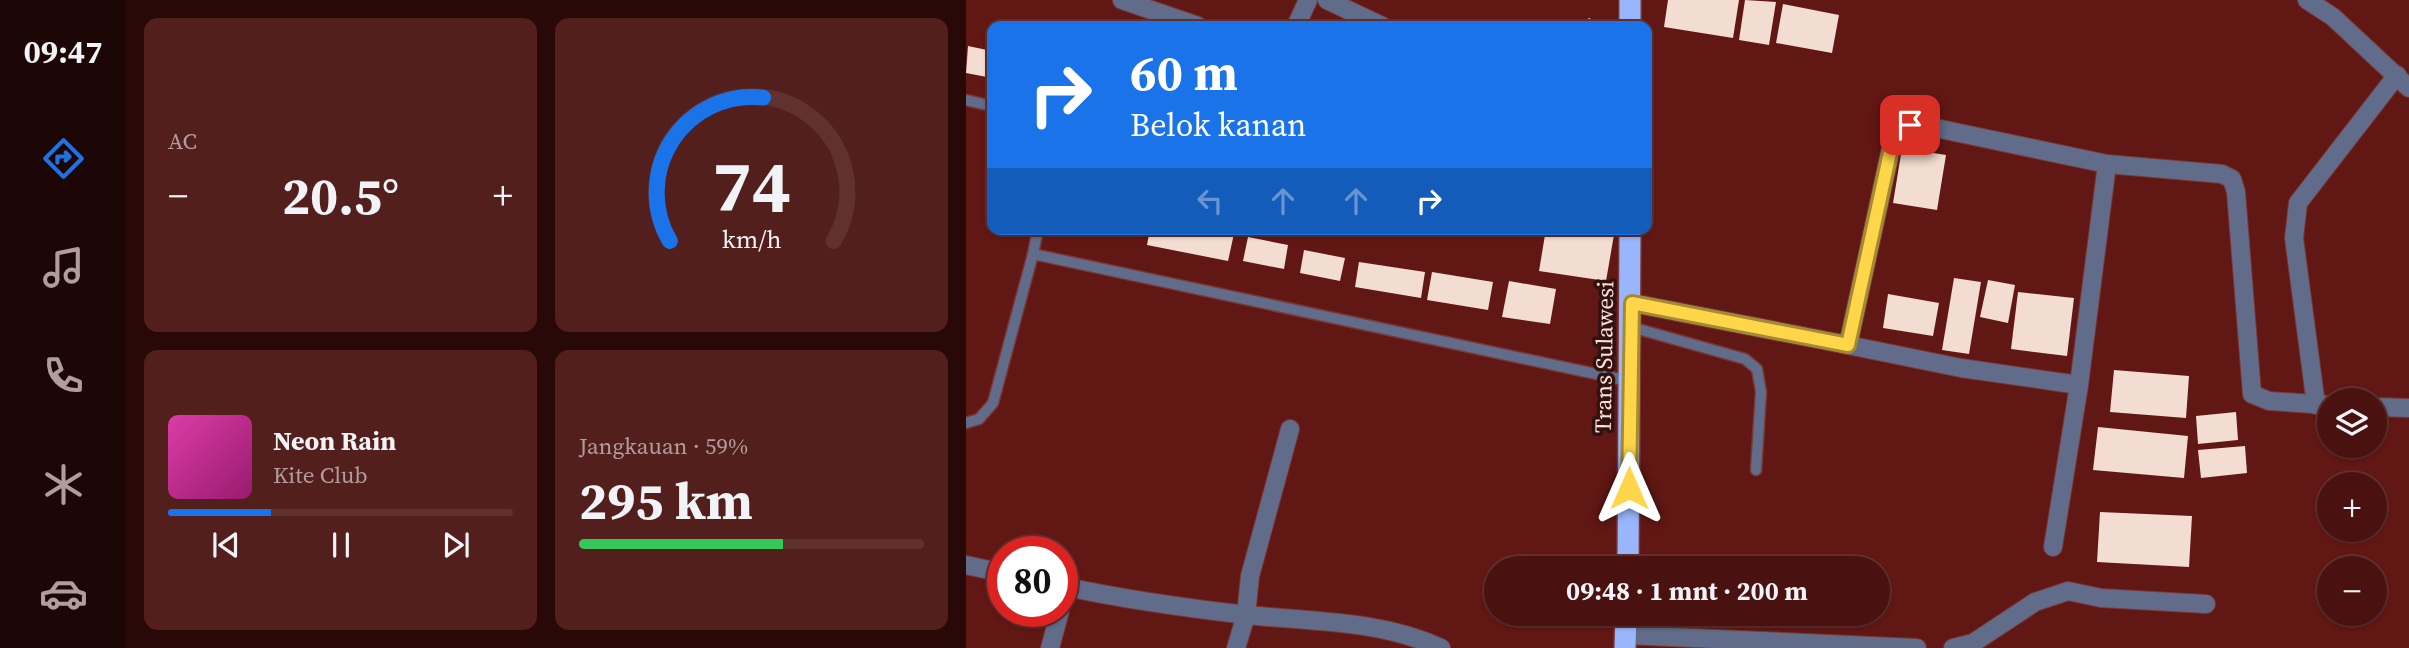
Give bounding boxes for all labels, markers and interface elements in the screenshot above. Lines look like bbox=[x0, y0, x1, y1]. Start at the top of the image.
text: 09:47 bbox=[24, 30, 102, 74]
text: 60 m bbox=[1130, 39, 1238, 106]
icon: right bbox=[1015, 49, 1106, 140]
pin bbox=[1880, 95, 1940, 155]
text: Belok kanan bbox=[1130, 103, 1306, 147]
icon: arrive bbox=[1891, 106, 1929, 144]
text: AC bbox=[168, 125, 197, 157]
icon: directions bbox=[39, 134, 88, 183]
text: 74 bbox=[712, 136, 791, 235]
text: 20.5° bbox=[282, 160, 399, 231]
text: − bbox=[168, 170, 188, 222]
text: + bbox=[493, 170, 513, 222]
icon: left bbox=[1191, 182, 1229, 220]
icon: ahead bbox=[1264, 182, 1302, 220]
icon: ahead bbox=[1337, 182, 1375, 220]
icon: right bbox=[1410, 182, 1448, 220]
text: km/h bbox=[722, 222, 781, 256]
icon: music bbox=[39, 243, 88, 292]
street label: Trans Sulawesi bbox=[1587, 281, 1621, 433]
icon: phone bbox=[39, 351, 88, 400]
map controls bbox=[2317, 388, 2387, 626]
button: layers bbox=[2317, 388, 2387, 458]
text: Neon Rain bbox=[273, 423, 396, 459]
text: Jangkauan · 59% bbox=[579, 430, 748, 462]
position arrow bbox=[1592, 451, 1666, 525]
text: Kite Club bbox=[273, 459, 368, 491]
icon: climate bbox=[39, 460, 88, 509]
text: 295 km bbox=[579, 465, 753, 536]
button: + bbox=[2317, 472, 2387, 542]
icon: previous bbox=[207, 526, 245, 564]
icon: pause bbox=[322, 526, 360, 564]
icon: next bbox=[437, 526, 475, 564]
speed limit sign: 80 bbox=[987, 536, 1078, 627]
button: − bbox=[2317, 556, 2387, 626]
icon: car bbox=[39, 569, 88, 618]
text: 09:48 · 1 mnt · 200 m bbox=[1566, 573, 1808, 609]

